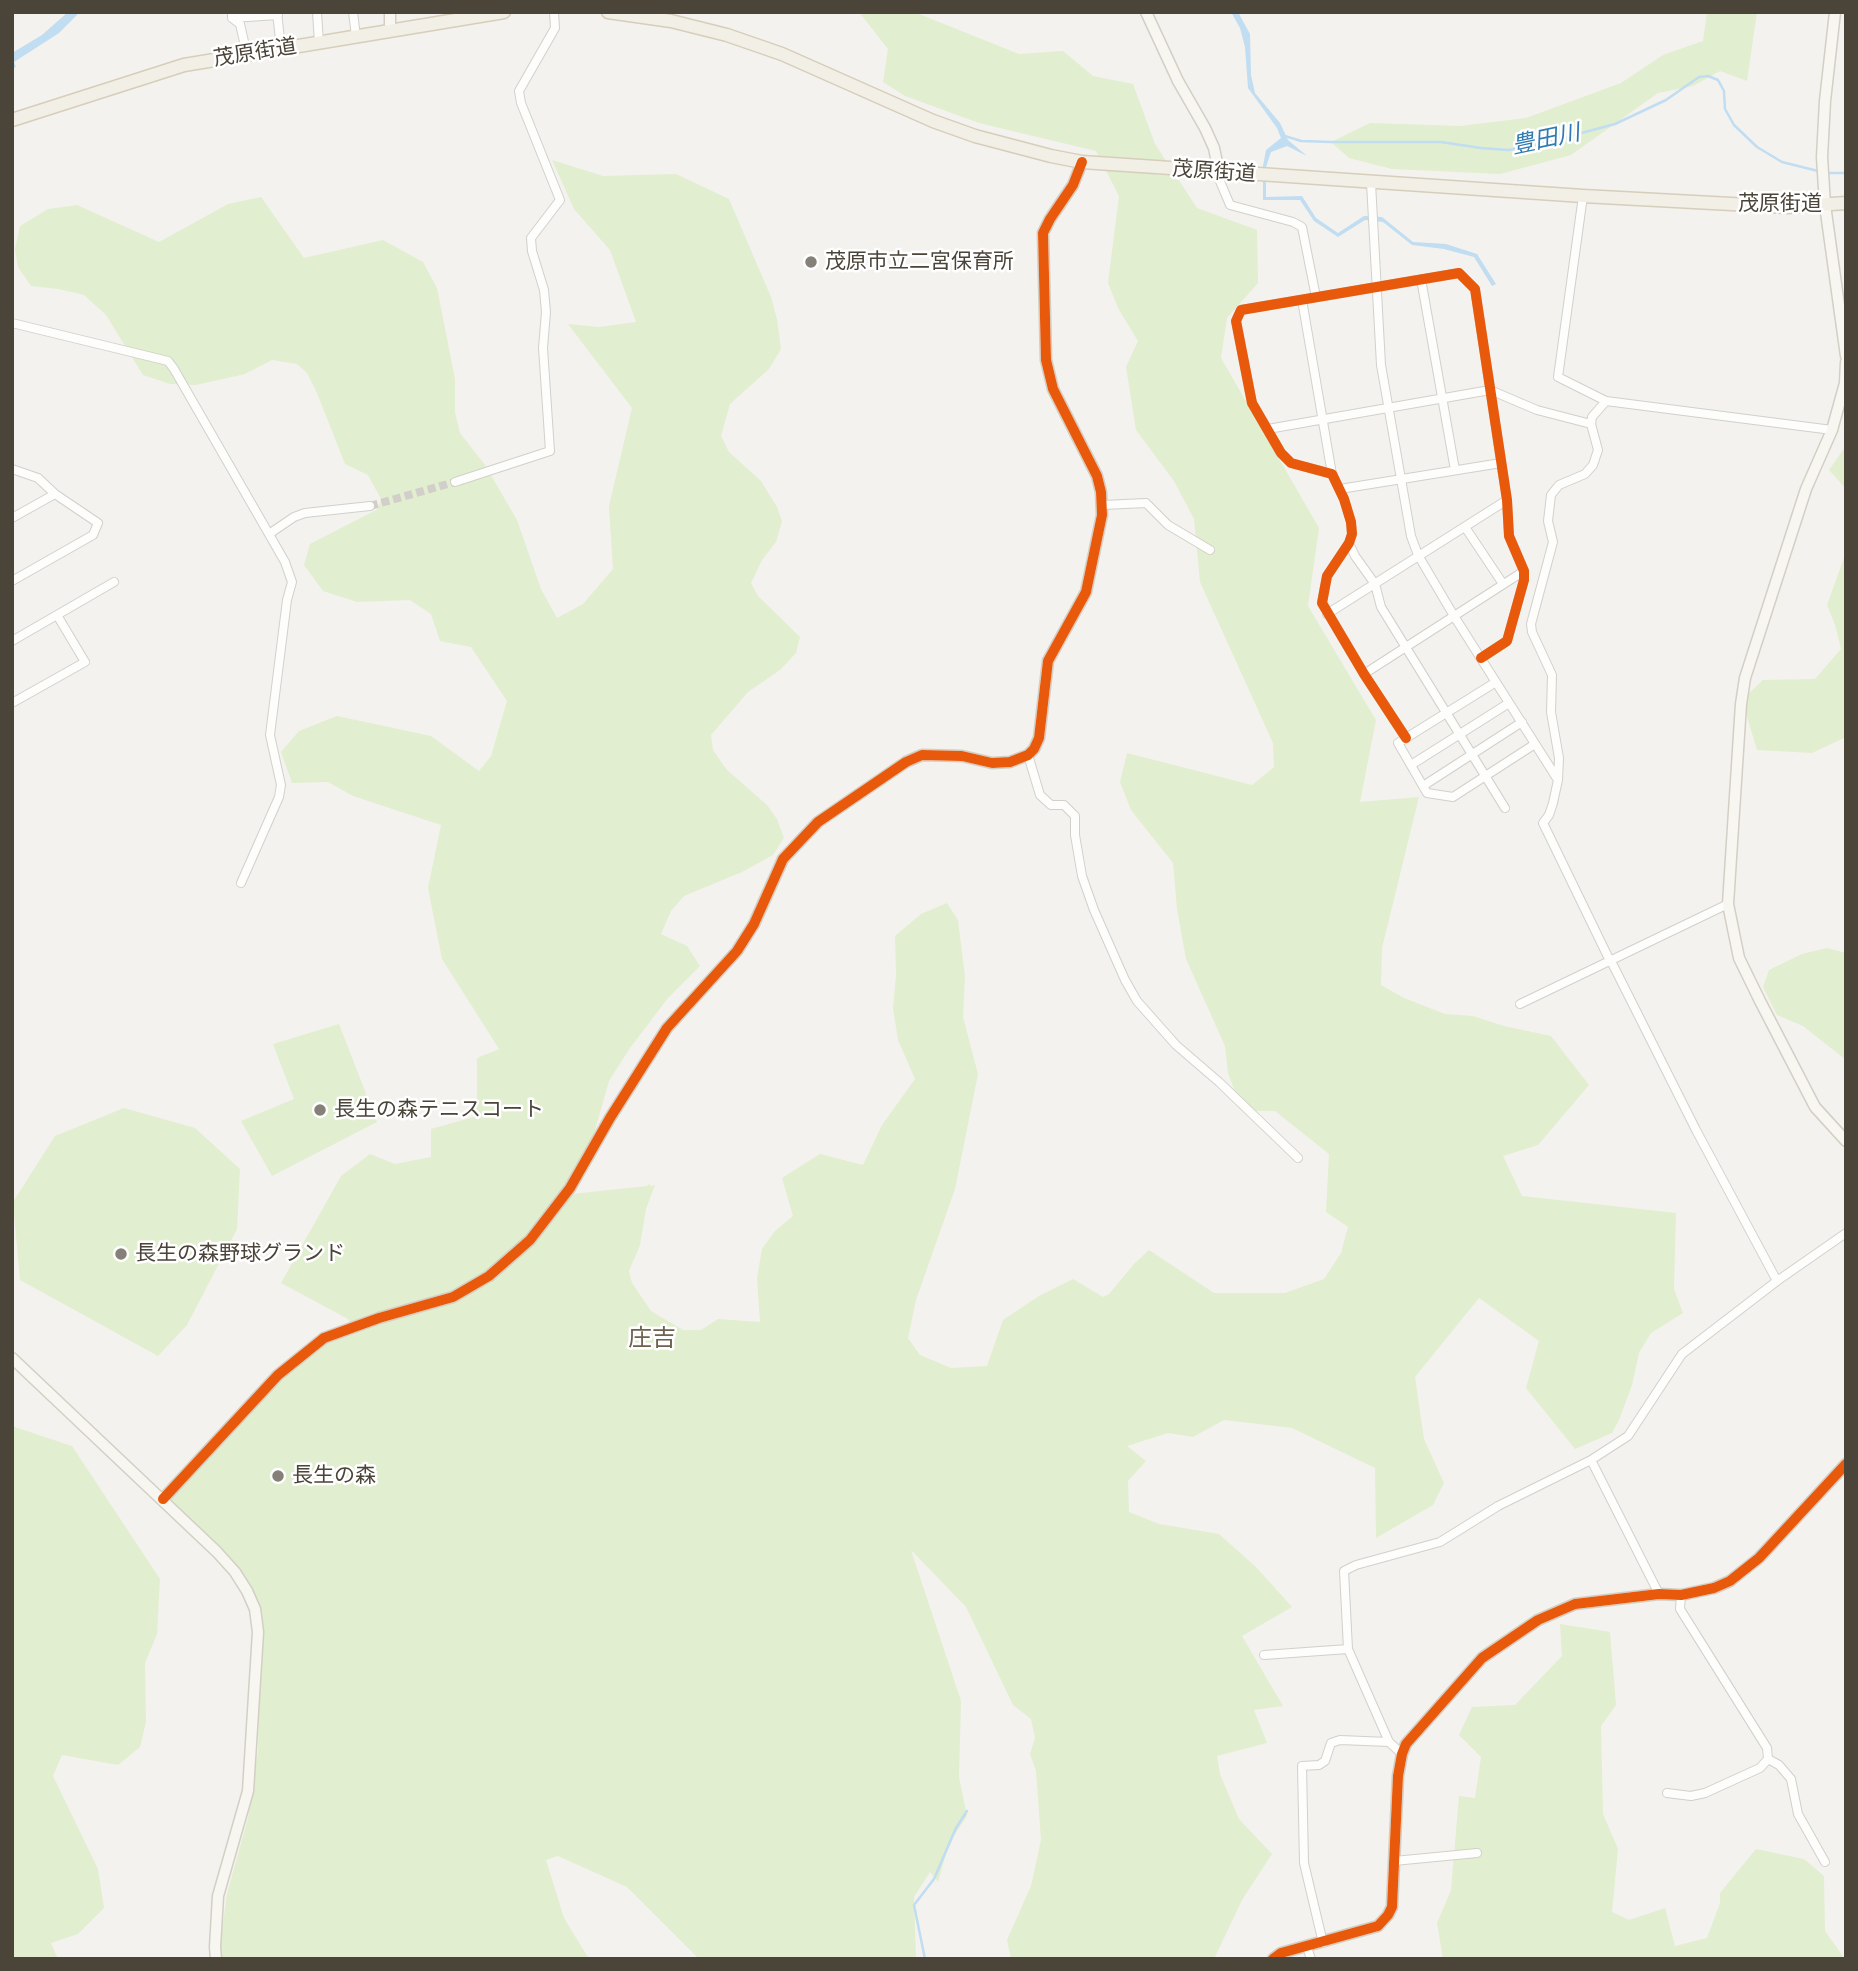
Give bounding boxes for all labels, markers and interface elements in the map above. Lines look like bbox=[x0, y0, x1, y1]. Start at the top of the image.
street label: 茂原街道 bbox=[212, 34, 298, 72]
water label: 豊田川 bbox=[1509, 119, 1583, 161]
street label: 茂原街道 bbox=[1171, 157, 1257, 187]
street label: 茂原街道 bbox=[1738, 191, 1822, 217]
place label: 茂原市立二宮保育所 bbox=[825, 249, 1014, 275]
marker: 茂原市立二宮保育所 bbox=[803, 254, 819, 270]
place label: 長生の森テニスコート bbox=[334, 1097, 544, 1123]
marker: 長生の森テニスコート bbox=[312, 1102, 328, 1118]
place label: 長生の森野球グランド bbox=[135, 1241, 345, 1267]
marker: 長生の森野球グランド bbox=[113, 1246, 129, 1262]
district label: 庄吉 bbox=[628, 1325, 676, 1353]
place label: 長生の森 bbox=[292, 1463, 376, 1489]
marker: 長生の森 bbox=[270, 1468, 286, 1484]

